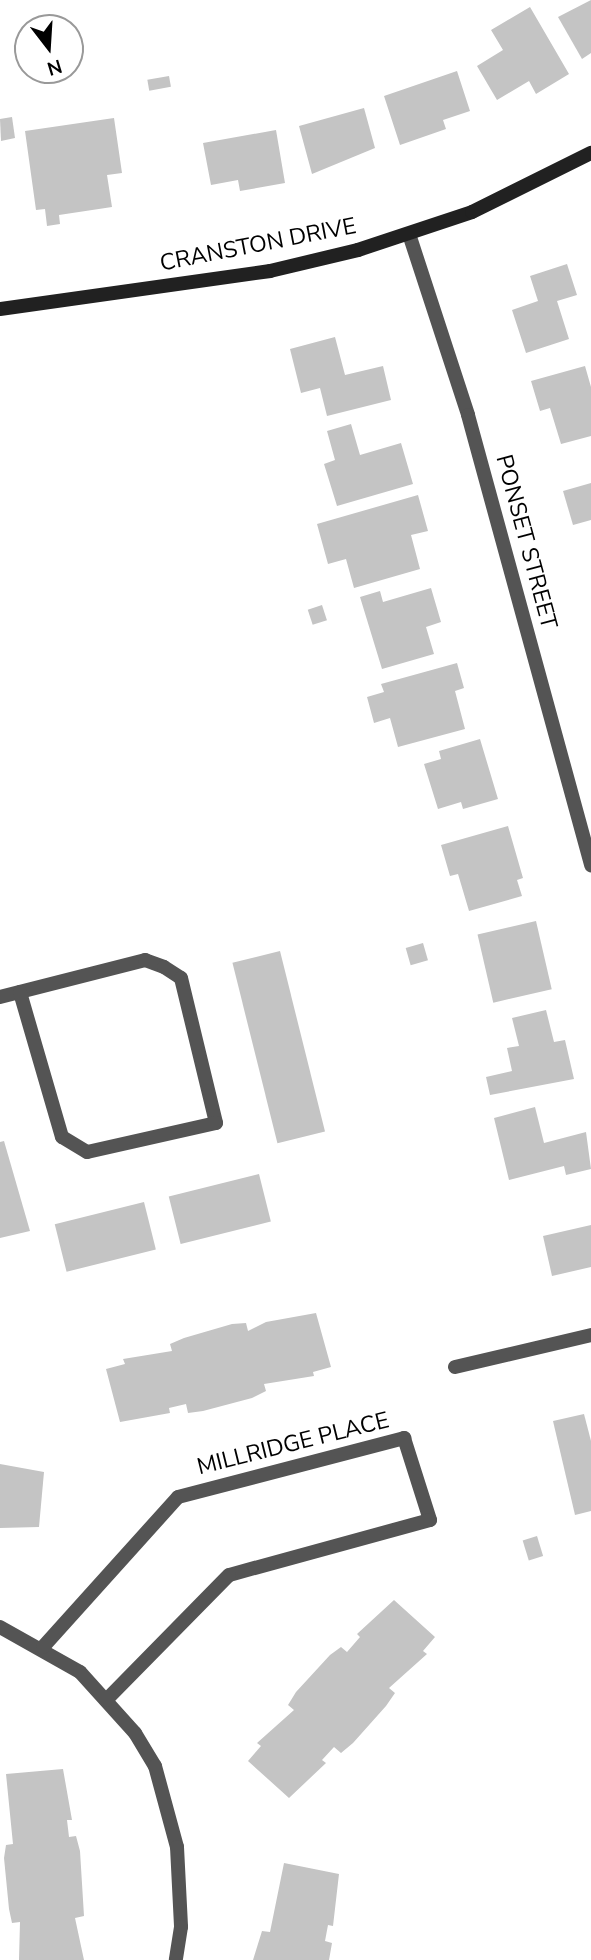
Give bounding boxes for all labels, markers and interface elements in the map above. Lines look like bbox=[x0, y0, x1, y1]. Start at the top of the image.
north arrow bbox=[14, 14, 84, 84]
text: N bbox=[44, 53, 65, 82]
street label: CRANSTON DRIVE bbox=[158, 212, 358, 278]
street label: PONSET STREET bbox=[489, 452, 563, 632]
street label: MILLRIDGE PLACE bbox=[194, 1407, 392, 1481]

